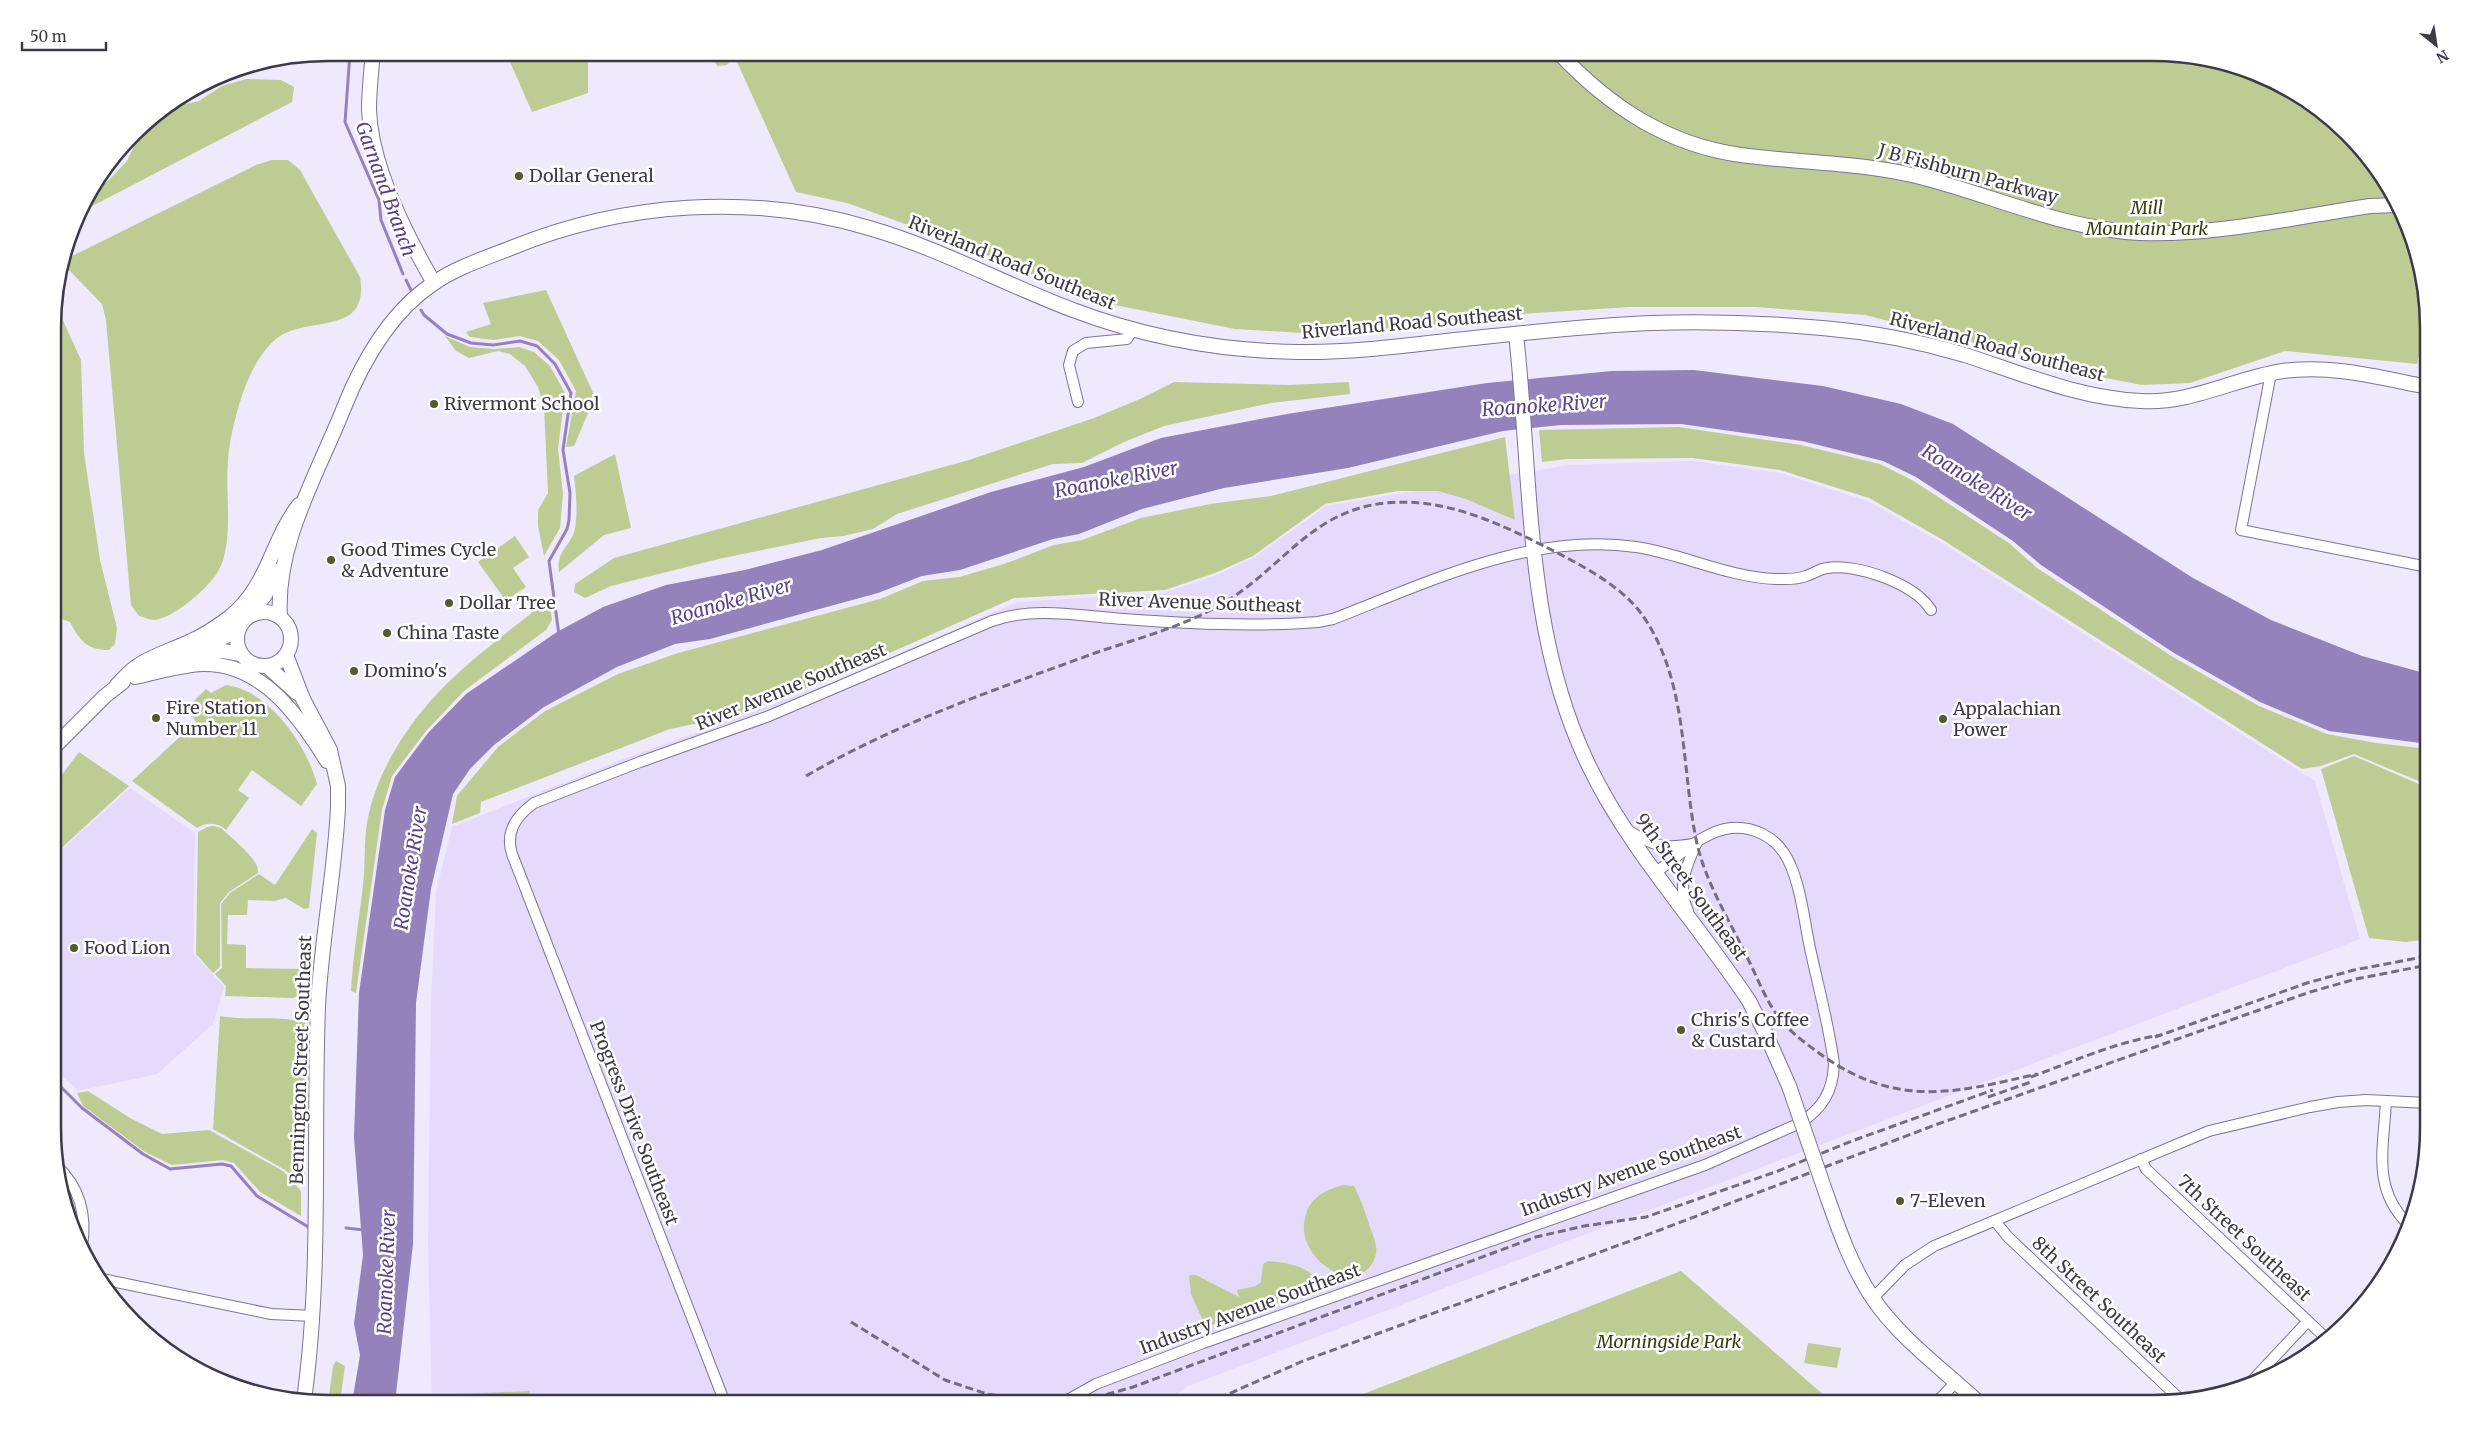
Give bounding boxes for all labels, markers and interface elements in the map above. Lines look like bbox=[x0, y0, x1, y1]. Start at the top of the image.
scale bar bbox=[22, 20, 106, 52]
north arrow bbox=[2411, 20, 2461, 70]
text: 50 m bbox=[30, 27, 67, 46]
text: N bbox=[2433, 46, 2452, 67]
water label: Garnand Branch bbox=[350, 118, 422, 260]
street label: J B Fishburn Parkway bbox=[1875, 138, 2061, 209]
place label: Dollar General bbox=[529, 164, 654, 187]
marker: Dollar General bbox=[513, 170, 525, 182]
park label: Mill Mountain Park bbox=[2085, 196, 2208, 240]
street label: Riverland Road Southeast bbox=[905, 210, 1119, 315]
street label: Riverland Road Southeast bbox=[1301, 301, 1523, 344]
street label: Riverland Road Southeast bbox=[1887, 307, 2107, 386]
water label: Roanoke River bbox=[1481, 389, 1607, 421]
place label: Rivermont School bbox=[444, 392, 600, 415]
marker: Rivermont School bbox=[428, 398, 440, 410]
water label: Roanoke River bbox=[1918, 439, 2037, 525]
water label: Roanoke River bbox=[1052, 455, 1180, 503]
place label: Good Times Cycle & Adventure bbox=[341, 538, 496, 582]
marker: Good Times Cycle & Adventure bbox=[325, 554, 337, 566]
water label: Roanoke River bbox=[668, 572, 795, 630]
street label: River Avenue Southeast bbox=[1098, 587, 1302, 618]
place label: Dollar Tree bbox=[459, 591, 556, 614]
marker: Dollar Tree bbox=[443, 597, 455, 609]
place label: China Taste bbox=[397, 621, 499, 644]
marker: China Taste bbox=[381, 627, 393, 639]
street label: River Avenue Southeast bbox=[692, 638, 889, 735]
place label: Domino's bbox=[364, 659, 447, 682]
marker: Domino's bbox=[348, 665, 360, 677]
place label: Fire Station Number 11 bbox=[166, 696, 267, 740]
place label: Appalachian Power bbox=[1952, 697, 2061, 741]
marker: Fire Station Number 11 bbox=[150, 712, 162, 724]
marker: Appalachian Power bbox=[1937, 713, 1949, 725]
water label: Roanoke River bbox=[388, 804, 432, 932]
street label: 9th Street Southeast bbox=[1630, 809, 1752, 965]
street label: Bennington Street Southeast bbox=[285, 935, 316, 1185]
place label: Food Lion bbox=[84, 936, 171, 959]
marker: Food Lion bbox=[68, 942, 80, 954]
place label: Chris's Coffee & Custard bbox=[1691, 1008, 1809, 1052]
street label: Progress Drive Southeast bbox=[585, 1017, 684, 1228]
marker: Chris's Coffee & Custard bbox=[1675, 1024, 1687, 1036]
street label: Industry Avenue Southeast bbox=[1517, 1120, 1744, 1221]
street label: 7th Street Southeast bbox=[2172, 1170, 2316, 1306]
place label: 7-Eleven bbox=[1910, 1189, 1986, 1212]
marker: 7-Eleven bbox=[1894, 1195, 1906, 1207]
water label: Roanoke River bbox=[372, 1209, 400, 1335]
street label: 8th Street Southeast bbox=[2027, 1231, 2171, 1368]
street label: Industry Avenue Southeast bbox=[1136, 1258, 1363, 1359]
park label: Morningside Park bbox=[1596, 1330, 1741, 1353]

